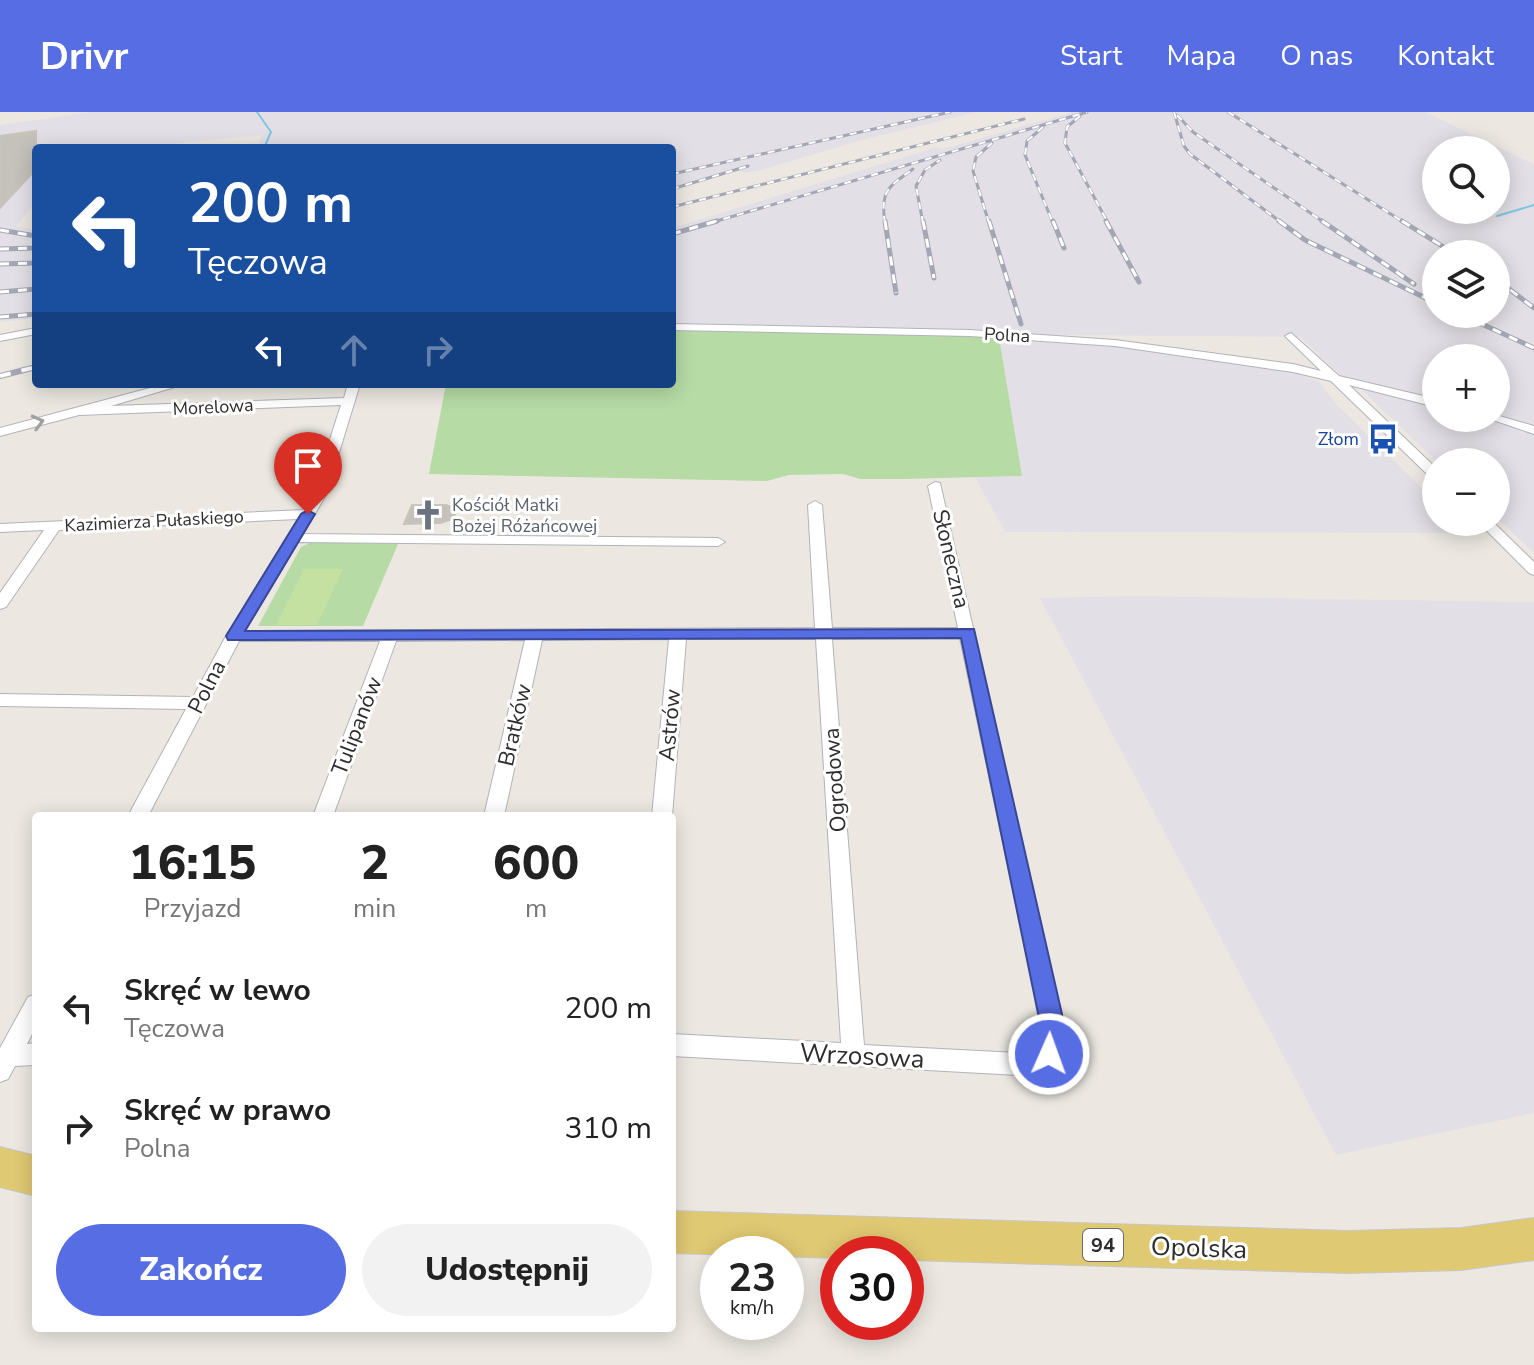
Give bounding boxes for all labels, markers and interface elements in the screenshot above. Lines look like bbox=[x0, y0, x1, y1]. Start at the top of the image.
text: Drivr bbox=[40, 31, 128, 82]
text: Start bbox=[1060, 37, 1122, 75]
text: Mapa bbox=[1166, 37, 1236, 75]
text: O nas bbox=[1280, 37, 1353, 75]
text: Kontakt bbox=[1397, 37, 1494, 75]
map controls bbox=[1422, 136, 1510, 536]
button: search bbox=[1422, 136, 1510, 224]
text: 200 m bbox=[188, 165, 353, 242]
icon: left bbox=[56, 176, 160, 280]
text: Tęczowa bbox=[188, 238, 328, 287]
button: layers bbox=[1422, 240, 1510, 328]
street label: Polna bbox=[983, 322, 1031, 348]
icon: left bbox=[248, 328, 292, 372]
icon: ahead bbox=[332, 328, 376, 372]
icon: right bbox=[416, 328, 460, 372]
button: + bbox=[1422, 344, 1510, 432]
street label: Morelowa bbox=[172, 393, 254, 421]
one-way arrow bbox=[31, 414, 45, 431]
bus stop icon: Złom bbox=[1366, 422, 1400, 456]
place label: Złom bbox=[1318, 427, 1359, 451]
pin bbox=[274, 432, 342, 514]
icon: arrive bbox=[286, 444, 330, 488]
button: − bbox=[1422, 448, 1510, 536]
place label: Kościół Matki Bożej Różańcowej bbox=[452, 493, 597, 538]
church icon: Kościół Matki Bożej Różańcowej bbox=[411, 498, 445, 532]
street label: Kazimierza Pułaskiego bbox=[64, 504, 244, 538]
street label: Słoneczna bbox=[925, 506, 977, 612]
street label: Polna bbox=[181, 655, 233, 719]
street label: Tulipanów bbox=[325, 672, 389, 780]
street label: Bratków bbox=[491, 681, 539, 769]
street label: Astrów bbox=[652, 688, 688, 762]
street label: Ogrodowa bbox=[816, 727, 854, 833]
text: 16:15 bbox=[129, 830, 256, 896]
text: 2 bbox=[360, 830, 389, 896]
text: 600 bbox=[493, 830, 579, 896]
text: Przyjazd bbox=[144, 891, 241, 926]
text: min bbox=[353, 891, 396, 926]
text: m bbox=[525, 891, 547, 926]
text: Skręć w lewo bbox=[124, 970, 311, 1011]
icon: left bbox=[56, 986, 100, 1030]
text: 200 m bbox=[565, 988, 652, 1029]
text: Tęczowa bbox=[124, 1011, 225, 1046]
position arrow bbox=[1007, 1012, 1091, 1096]
street label: Wrzosowa bbox=[799, 1035, 925, 1077]
text: Skręć w prawo bbox=[124, 1090, 331, 1131]
icon: right bbox=[56, 1106, 100, 1150]
text: 310 m bbox=[565, 1108, 652, 1149]
text: Polna bbox=[124, 1131, 191, 1166]
button: Zakończ bbox=[56, 1224, 346, 1316]
button: Udostępnij bbox=[362, 1224, 652, 1316]
road number: 94 bbox=[1083, 1229, 1123, 1261]
street label: Opolska bbox=[1150, 1229, 1248, 1267]
speed limit sign: 30 bbox=[820, 1236, 924, 1340]
text: 23 bbox=[728, 1251, 776, 1305]
text: km/h bbox=[730, 1294, 774, 1321]

